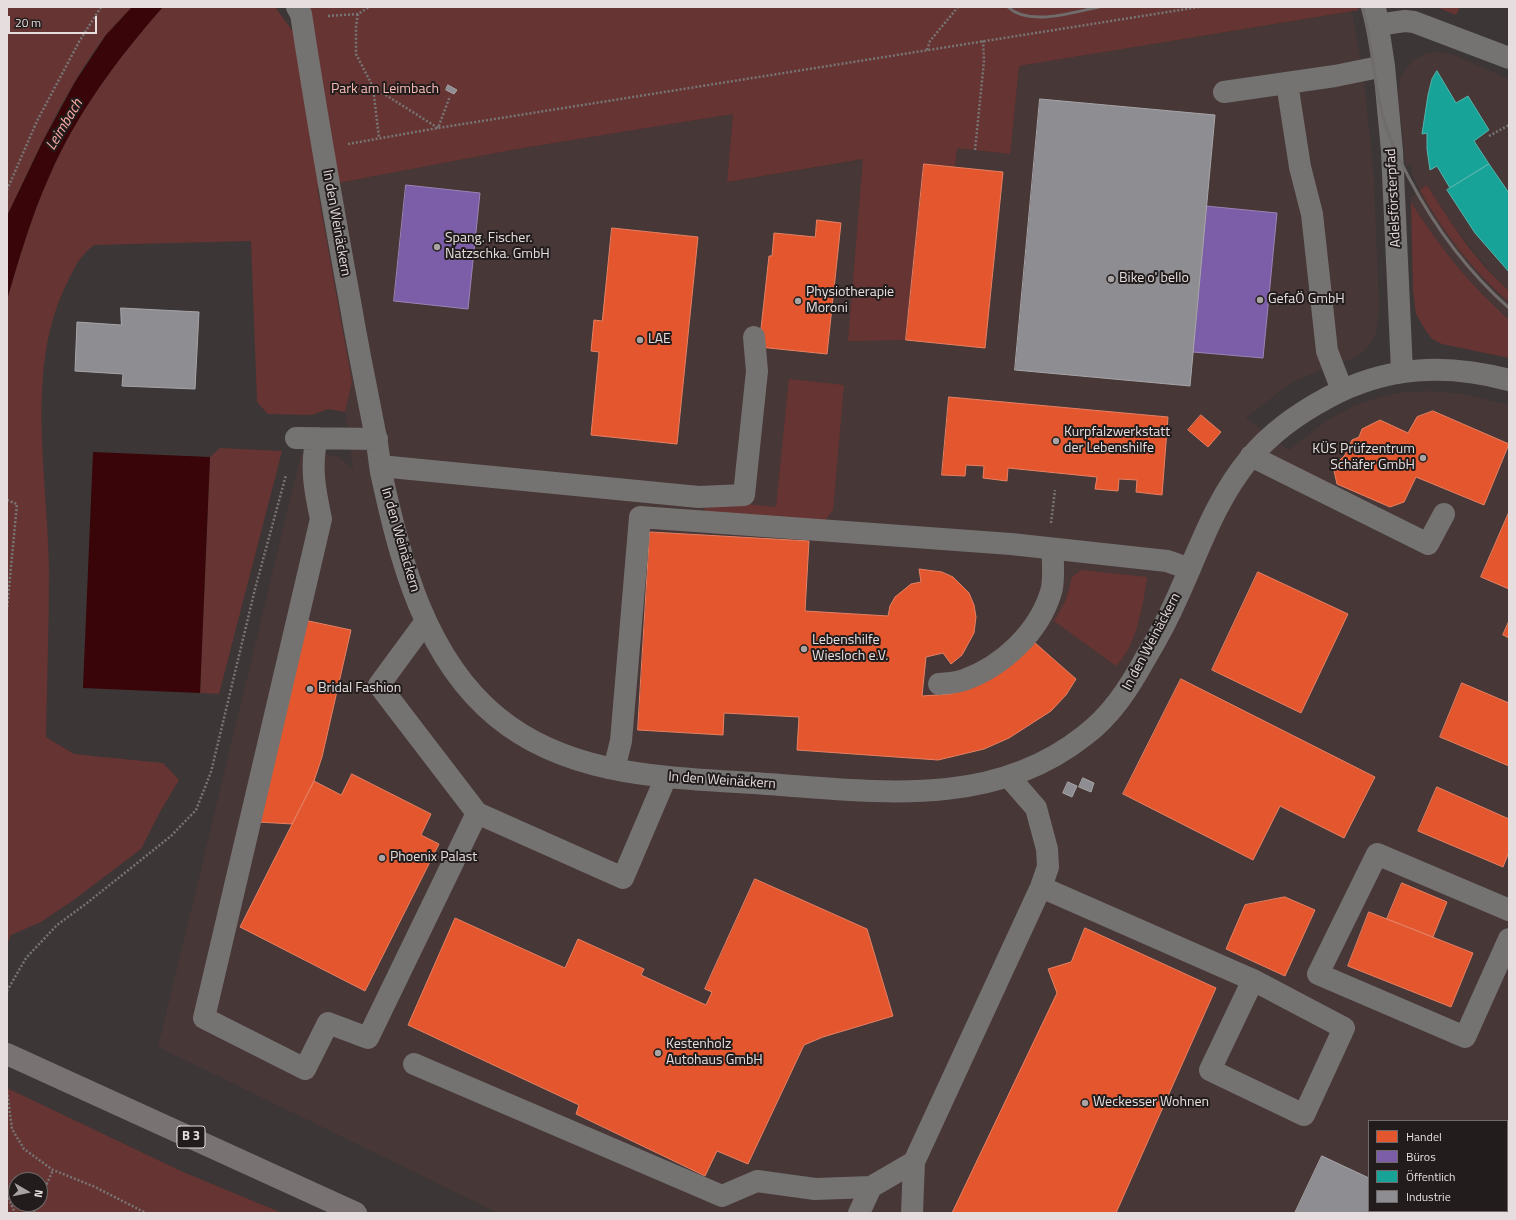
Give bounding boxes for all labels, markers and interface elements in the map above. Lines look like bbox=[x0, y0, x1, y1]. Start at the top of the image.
scale bar bbox=[10, 8, 99, 34]
text: 20 m bbox=[15, 13, 41, 32]
park label: Park am Leimbach bbox=[331, 82, 439, 98]
water label: Leimbach bbox=[43, 96, 87, 154]
street label: Adelsförsterpfad bbox=[1383, 148, 1405, 248]
street label: In den Weinäckern bbox=[318, 168, 354, 278]
place label: Spang. Fischer. Natzschka. GmbH bbox=[445, 231, 550, 264]
marker: Spang. Fischer. Natzschka. GmbH bbox=[432, 242, 442, 252]
place label: Bike o' bello bbox=[1119, 271, 1189, 287]
marker: Bike o' bello bbox=[1106, 274, 1116, 284]
place label: Physiotherapie Moroni bbox=[806, 285, 894, 318]
place label: GefaÖ GmbH bbox=[1268, 292, 1345, 308]
marker: GefaÖ GmbH bbox=[1255, 295, 1265, 305]
marker: Physiotherapie Moroni bbox=[793, 296, 803, 306]
place label: LAE bbox=[648, 332, 671, 348]
marker: LAE bbox=[635, 335, 645, 345]
place label: Kurpfalzwerkstatt der Lebenshilfe bbox=[1064, 425, 1170, 458]
marker: Kurpfalzwerkstatt der Lebenshilfe bbox=[1051, 436, 1061, 446]
place label: KÜS Prüfzentrum Schäfer GmbH bbox=[1312, 442, 1415, 474]
marker: KÜS Prüfzentrum Schäfer GmbH bbox=[1418, 453, 1428, 463]
street label: In den Weinäckern bbox=[377, 486, 423, 594]
street label: In den Weinäckern bbox=[1119, 590, 1185, 694]
place label: Lebenshilfe Wiesloch e.V. bbox=[812, 633, 888, 666]
marker: Lebenshilfe Wiesloch e.V. bbox=[799, 644, 809, 654]
place label: Bridal Fashion bbox=[318, 681, 401, 697]
marker: Bridal Fashion bbox=[305, 684, 315, 694]
street label: In den Weinäckern bbox=[668, 769, 776, 793]
place label: Phoenix Palast bbox=[390, 850, 477, 866]
marker: Phoenix Palast bbox=[377, 853, 387, 863]
place label: Kestenholz Autohaus GmbH bbox=[666, 1037, 763, 1070]
marker: Kestenholz Autohaus GmbH bbox=[653, 1048, 663, 1058]
place label: Weckesser Wohnen bbox=[1093, 1095, 1209, 1111]
marker: Weckesser Wohnen bbox=[1080, 1098, 1090, 1108]
legend bbox=[1368, 1120, 1508, 1212]
road number: B 3 bbox=[177, 1126, 205, 1148]
text: Handel bbox=[1406, 1127, 1442, 1146]
text: Büros bbox=[1406, 1147, 1436, 1166]
text: Öffentlich bbox=[1406, 1167, 1456, 1186]
north arrow bbox=[8, 1172, 48, 1212]
text: Industrie bbox=[1406, 1187, 1451, 1206]
text: N bbox=[30, 1189, 47, 1199]

